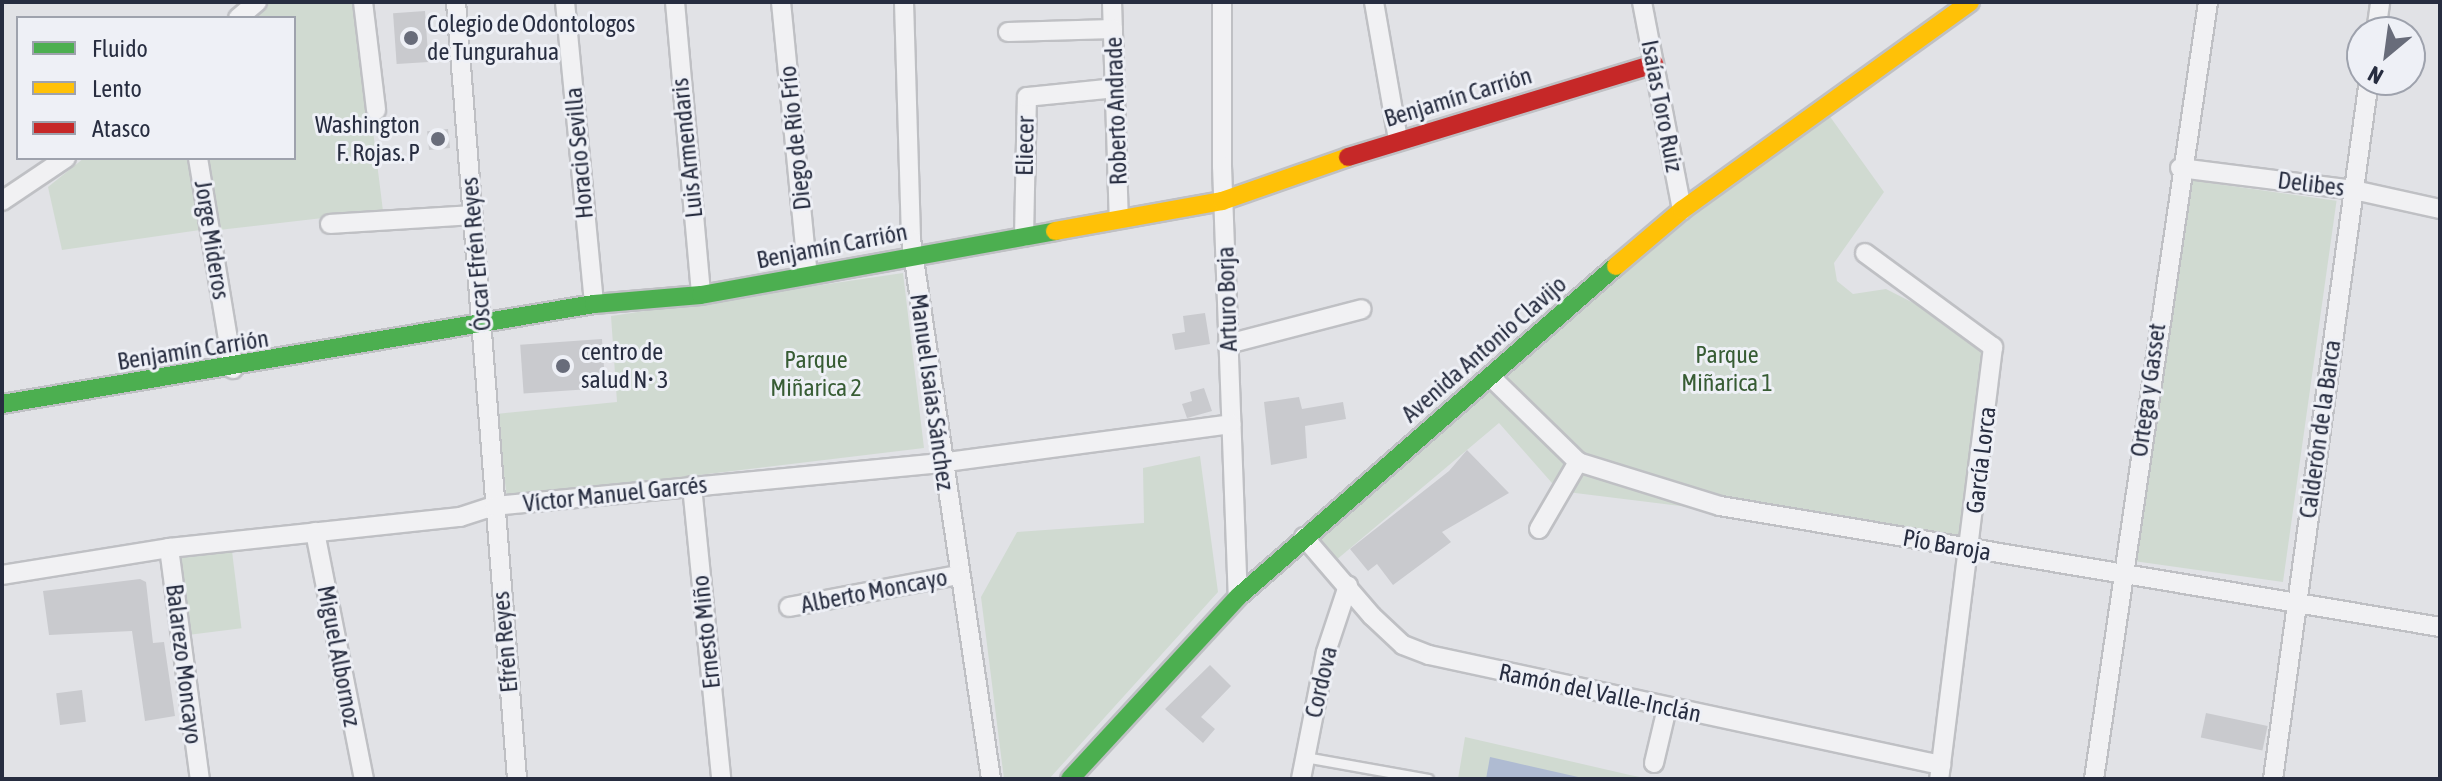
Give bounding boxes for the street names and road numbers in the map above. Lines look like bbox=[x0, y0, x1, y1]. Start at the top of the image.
street label: Roberto Andrade bbox=[1099, 36, 1133, 186]
street label: Isaías Toro Ruiz bbox=[1635, 37, 1689, 175]
street label: Benjamín Carrión bbox=[1381, 61, 1535, 133]
street label: Diego de Río Frío bbox=[773, 64, 817, 212]
street label: Luis Armendaris bbox=[665, 77, 709, 219]
street label: Horacio Sevilla bbox=[559, 86, 599, 220]
street label: Eliecer bbox=[1010, 116, 1040, 176]
street label: Delibes bbox=[2276, 166, 2346, 202]
street label: Óscar Efrén Reyes bbox=[455, 176, 497, 332]
street label: Jorge Mideros bbox=[188, 178, 236, 302]
street label: Benjamín Carrión bbox=[754, 217, 910, 275]
street label: Arturo Borja bbox=[1211, 246, 1243, 352]
street label: Avenida Antonio Clavijo bbox=[1396, 270, 1572, 428]
street label: Manuel Isaías Sánchez bbox=[904, 292, 960, 492]
street label: Ortega y Gasset bbox=[2124, 321, 2172, 459]
street label: Benjamín Carrión bbox=[115, 324, 271, 376]
street label: Calderón de la Barca bbox=[2293, 338, 2347, 520]
street label: García Lorca bbox=[1960, 405, 2002, 515]
street label: Víctor Manuel Garcés bbox=[522, 470, 708, 518]
street label: Pío Baroja bbox=[1901, 523, 1993, 567]
street label: Alberto Moncayo bbox=[798, 563, 950, 619]
street label: Ernesto Miño bbox=[686, 574, 726, 690]
street label: Balarezo Moncayo bbox=[160, 582, 208, 746]
street label: Miguel Albornoz bbox=[311, 583, 367, 729]
street label: Efrén Reyes bbox=[486, 590, 524, 694]
street label: Cordova bbox=[1299, 643, 1343, 721]
street label: Ramón del Valle-Inclán bbox=[1496, 658, 1704, 728]

